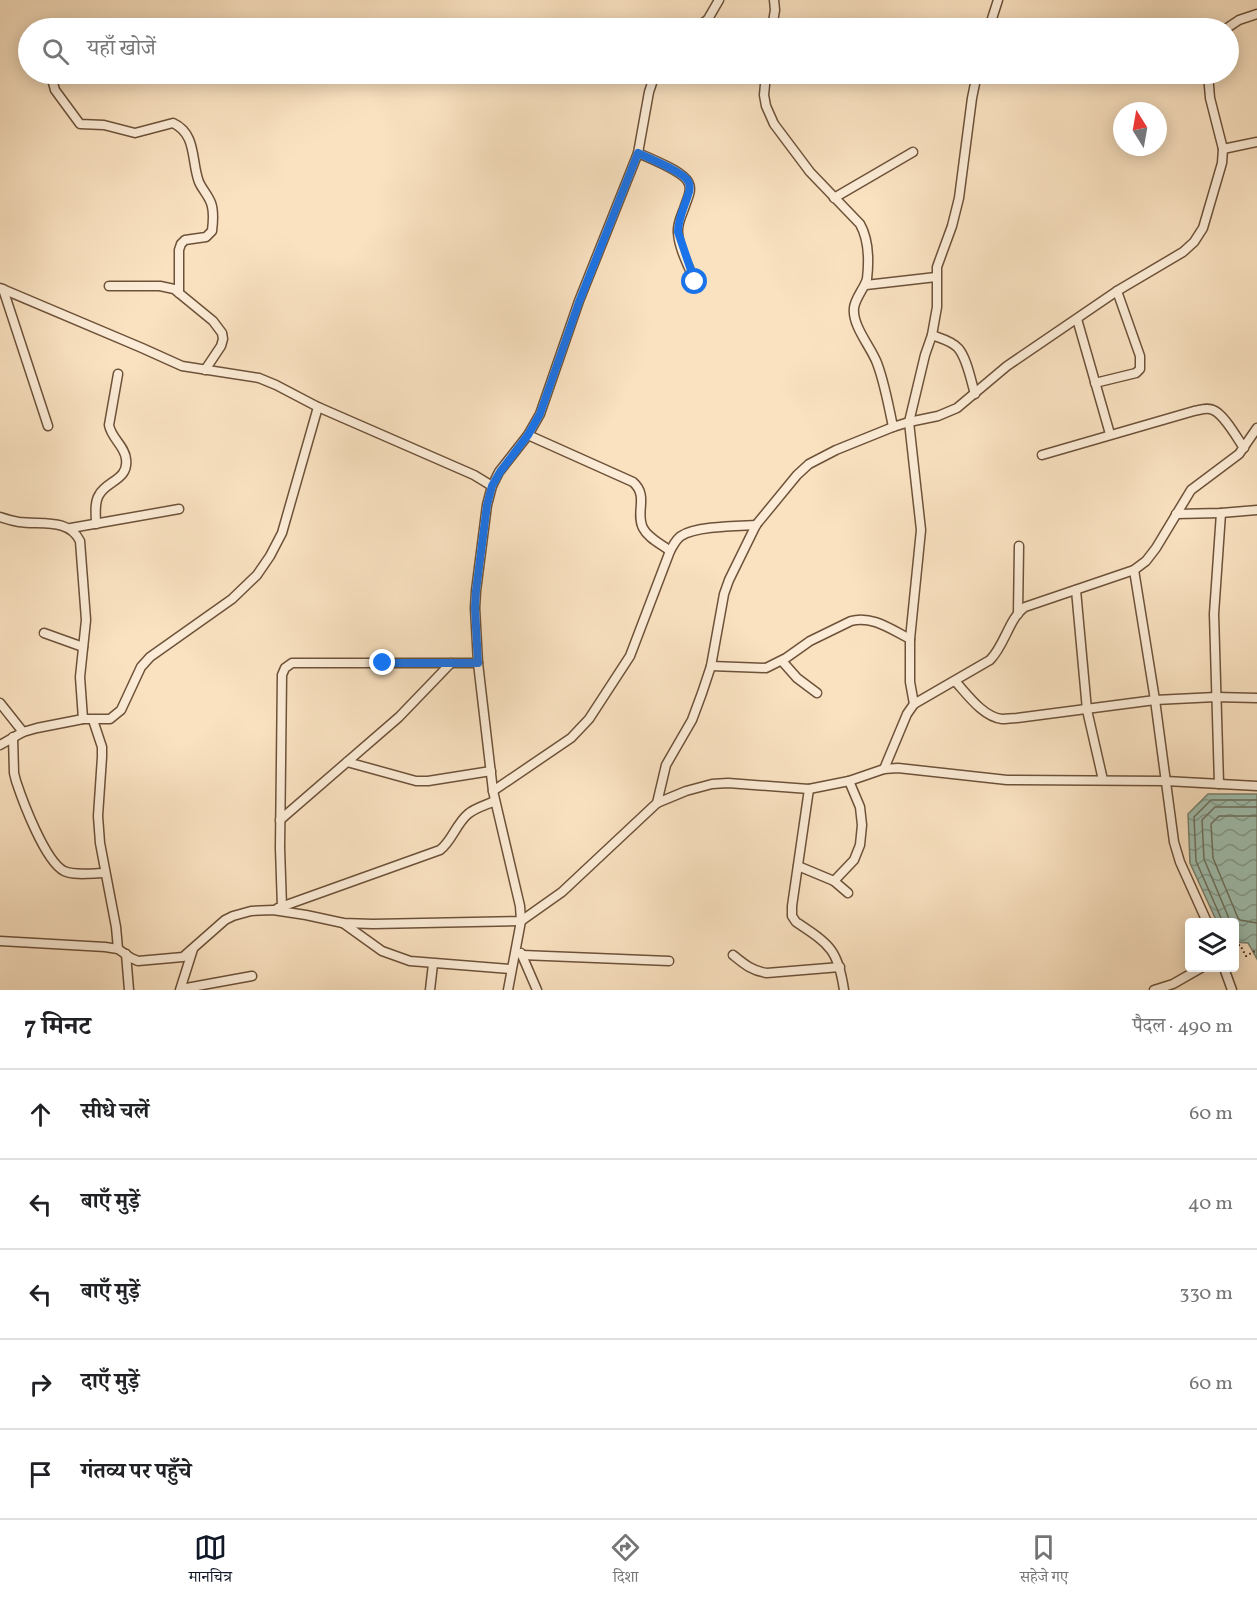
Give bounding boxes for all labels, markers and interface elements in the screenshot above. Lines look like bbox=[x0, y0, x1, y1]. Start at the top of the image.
search box bbox=[18, 18, 1239, 84]
text: यहाँ खोजें bbox=[87, 34, 156, 65]
icon: search bbox=[39, 35, 72, 68]
north arrow bbox=[1113, 102, 1167, 156]
route start bbox=[681, 268, 707, 294]
route end bbox=[369, 649, 395, 675]
map controls bbox=[1185, 918, 1239, 972]
button: layers bbox=[1185, 918, 1239, 972]
text: 7 मिनट bbox=[24, 1009, 91, 1045]
text: पैदल · 490 m bbox=[1133, 1013, 1233, 1041]
text: सीधे चलें bbox=[81, 1097, 149, 1128]
icon: ahead bbox=[24, 1098, 57, 1131]
text: 60 m bbox=[1189, 1100, 1233, 1128]
text: बाएँ मुड़ें bbox=[81, 1187, 140, 1218]
icon: left bbox=[24, 1188, 57, 1221]
text: 40 m bbox=[1188, 1190, 1233, 1218]
text: बाएँ मुड़ें bbox=[81, 1277, 140, 1308]
icon: left bbox=[24, 1278, 57, 1311]
text: 330 m bbox=[1179, 1280, 1233, 1308]
text: दाएँ मुड़ें bbox=[81, 1367, 139, 1398]
icon: right bbox=[24, 1368, 57, 1401]
text: 60 m bbox=[1189, 1370, 1233, 1398]
text: गंतव्य पर पहुँचे bbox=[81, 1457, 192, 1488]
icon: arrive bbox=[24, 1458, 57, 1491]
tab: मानचित्र bbox=[189, 1531, 232, 1592]
tab: दिशा bbox=[609, 1531, 642, 1592]
tab: सहेजे गए bbox=[1020, 1531, 1068, 1592]

